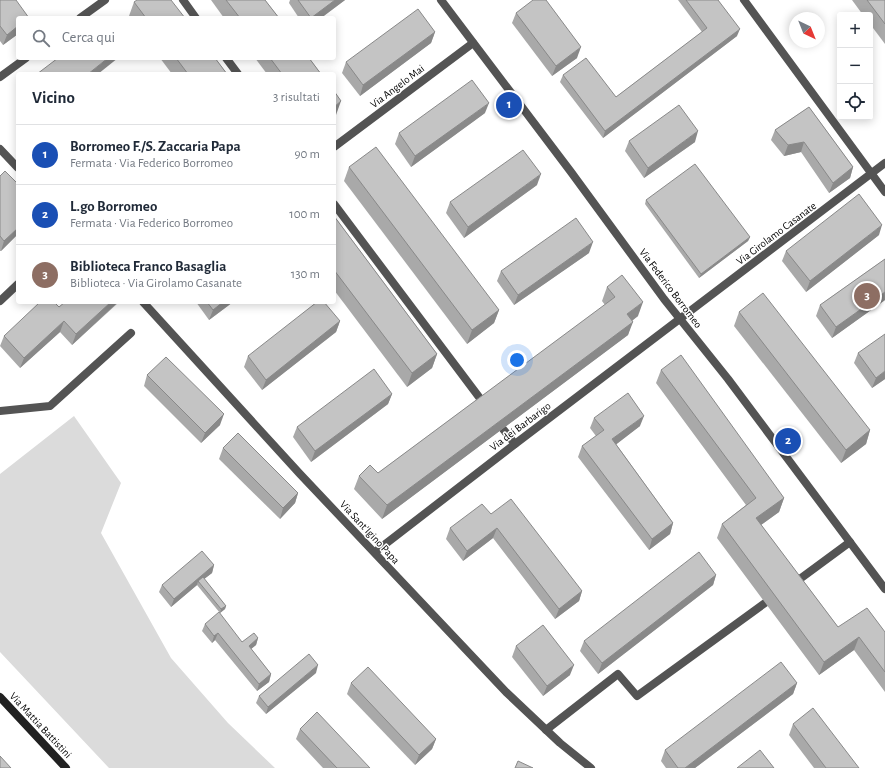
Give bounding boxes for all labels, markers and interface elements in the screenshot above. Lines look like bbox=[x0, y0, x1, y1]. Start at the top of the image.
north arrow bbox=[789, 12, 825, 48]
map controls bbox=[837, 12, 873, 120]
button: + bbox=[837, 12, 873, 48]
search box bbox=[16, 16, 336, 60]
icon: search bbox=[30, 27, 52, 49]
text: Cerca qui bbox=[62, 30, 115, 45]
button: − bbox=[837, 48, 873, 84]
street label: Via Angelo Mai bbox=[368, 63, 426, 110]
button: locate bbox=[837, 84, 873, 120]
text: Vicino bbox=[32, 89, 75, 106]
pin: 1 bbox=[496, 90, 522, 120]
text: 3 risultati bbox=[273, 91, 320, 104]
text: Borromeo F./S. Zaccaria Papa bbox=[70, 139, 241, 154]
text: 1 bbox=[43, 148, 47, 161]
text: 90 m bbox=[294, 148, 320, 161]
text: Fermata · Via Federico Borromeo bbox=[70, 157, 233, 170]
text: L.go Borromeo bbox=[70, 199, 157, 214]
street label: Via Girolamo Casanate bbox=[734, 200, 818, 267]
text: 2 bbox=[42, 208, 48, 221]
text: 100 m bbox=[289, 208, 320, 221]
text: Fermata · Via Federico Borromeo bbox=[70, 217, 233, 230]
street label: Via Federico Borromeo bbox=[637, 246, 704, 330]
text: Biblioteca Franco Basaglia bbox=[70, 259, 226, 274]
text: 3 bbox=[42, 268, 48, 281]
text: 130 m bbox=[291, 268, 320, 281]
text: Biblioteca · Via Girolamo Casanate bbox=[70, 277, 242, 290]
pin: 3 bbox=[854, 281, 880, 311]
your location bbox=[507, 350, 527, 370]
street label: Via dei Barbarigo bbox=[488, 400, 553, 453]
pin: 2 bbox=[775, 426, 801, 456]
street label: Via Sant'Igino Papa bbox=[338, 499, 402, 566]
street label: Via Mattia Battistini bbox=[8, 690, 74, 760]

